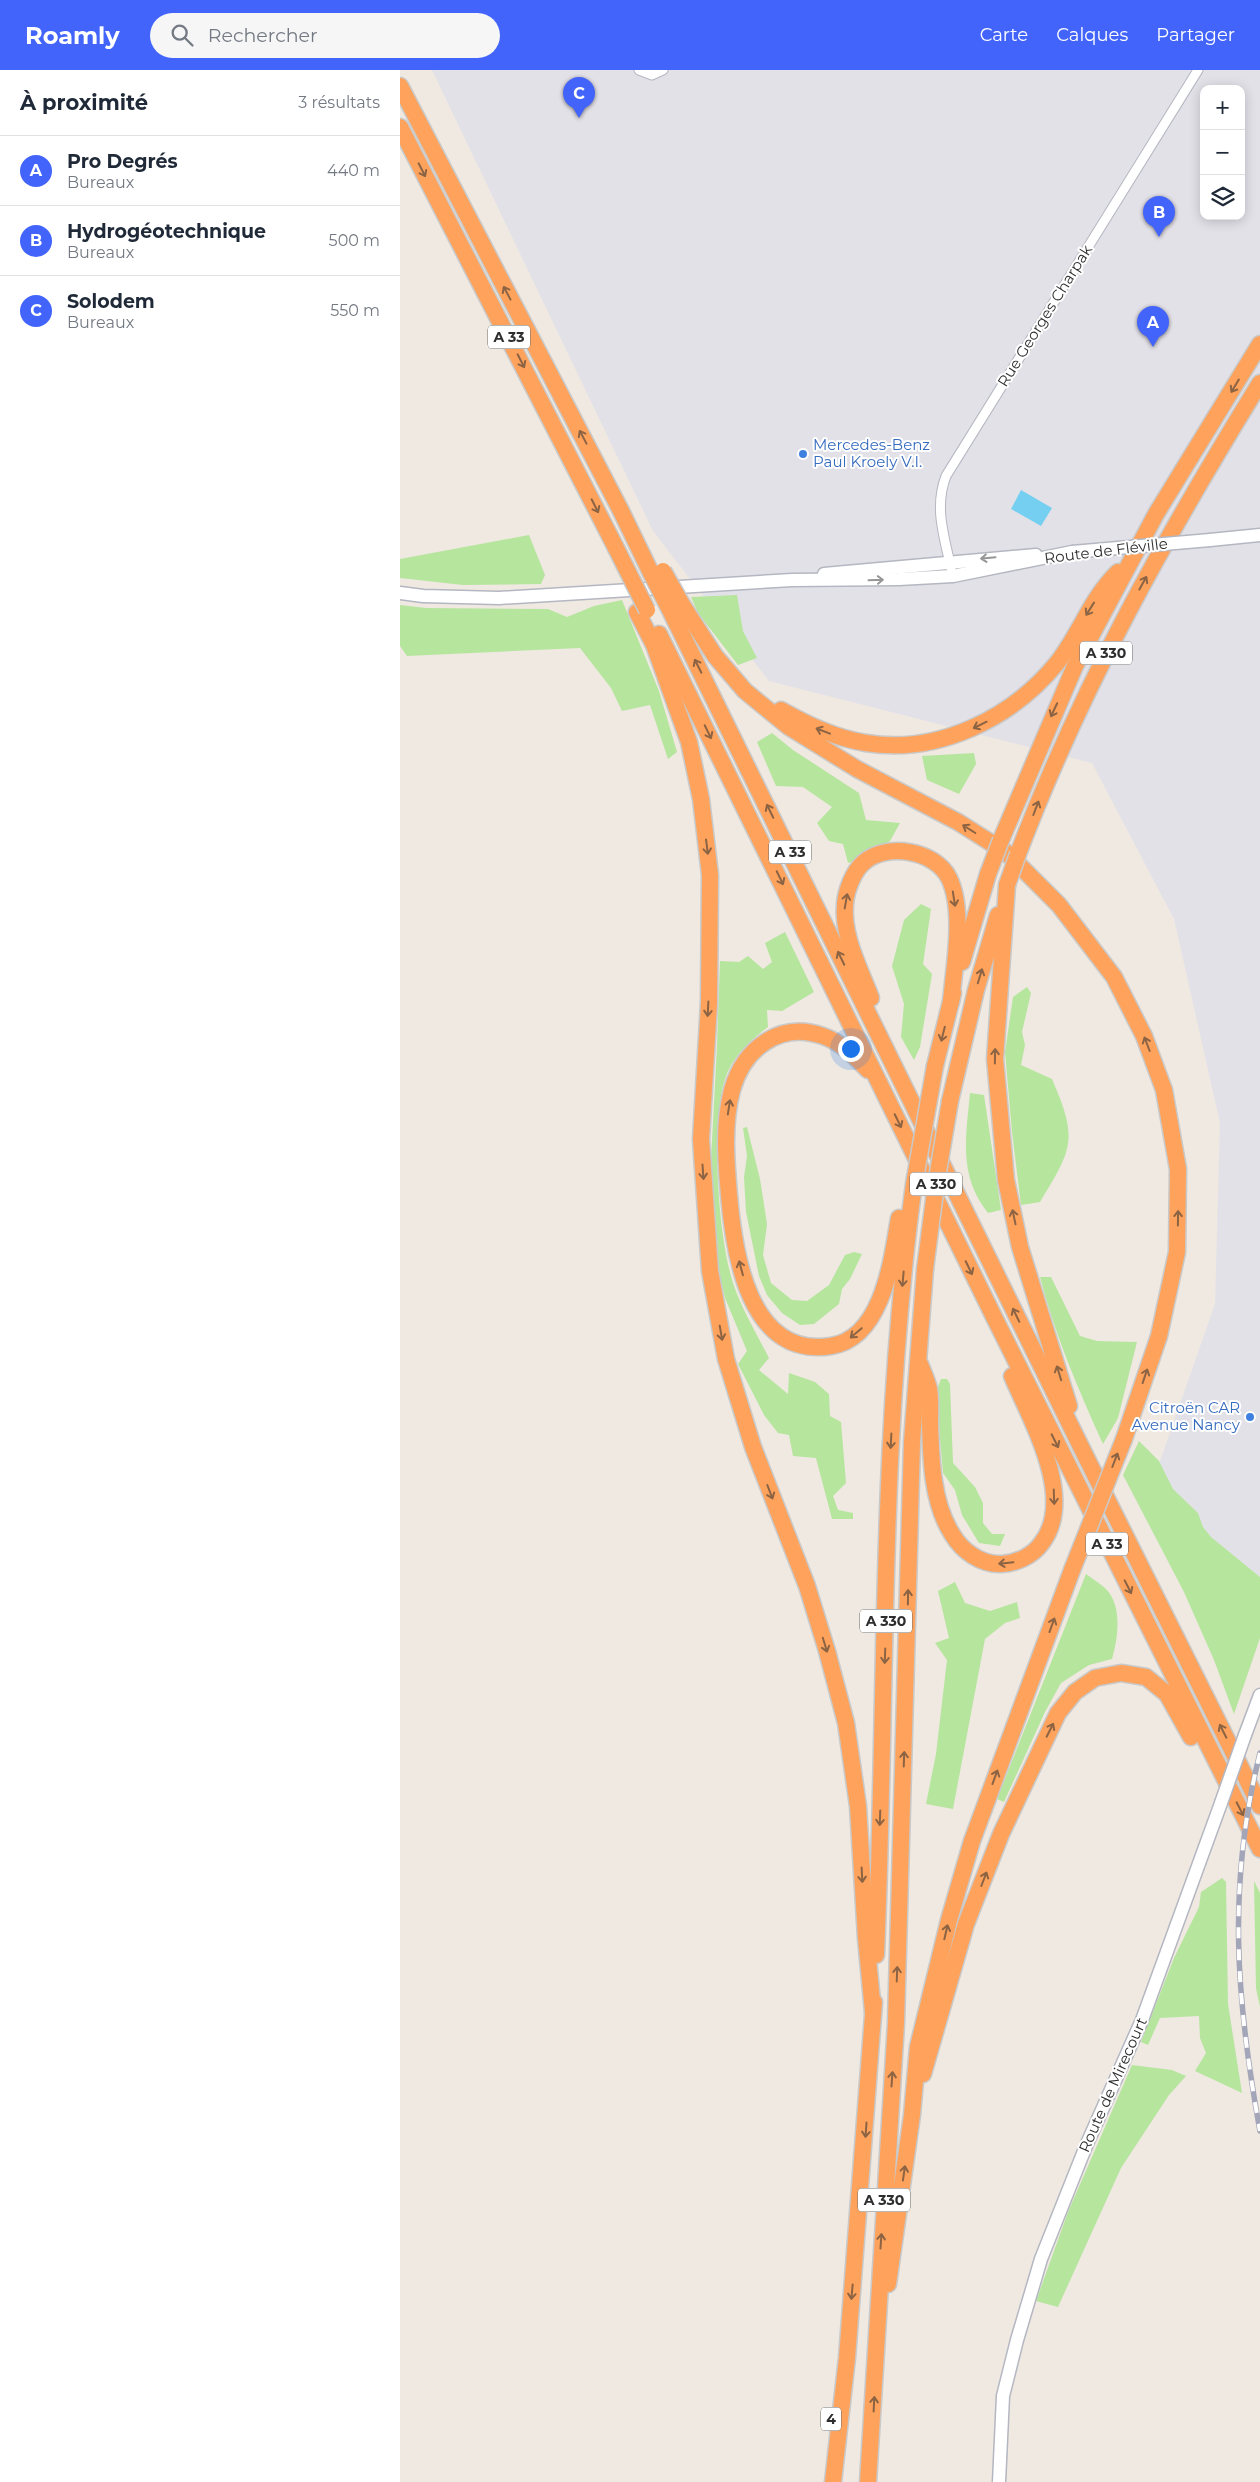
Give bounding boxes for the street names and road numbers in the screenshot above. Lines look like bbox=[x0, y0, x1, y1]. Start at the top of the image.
street label: Rue Georges Charpak bbox=[993, 241, 1096, 390]
road number: A 33 bbox=[488, 326, 530, 348]
street label: Route de Fléville bbox=[1043, 534, 1169, 567]
road number: A 330 bbox=[1080, 642, 1132, 664]
road number: A 33 bbox=[769, 840, 811, 864]
road number: A 330 bbox=[910, 1172, 962, 1196]
road number: A 33 bbox=[1086, 1532, 1128, 1556]
road number: A 330 bbox=[860, 1610, 912, 1632]
street label: Route de Mirecourt bbox=[1074, 2014, 1151, 2155]
road number: A 330 bbox=[858, 2188, 910, 2212]
road number: 4 bbox=[821, 2408, 841, 2430]

